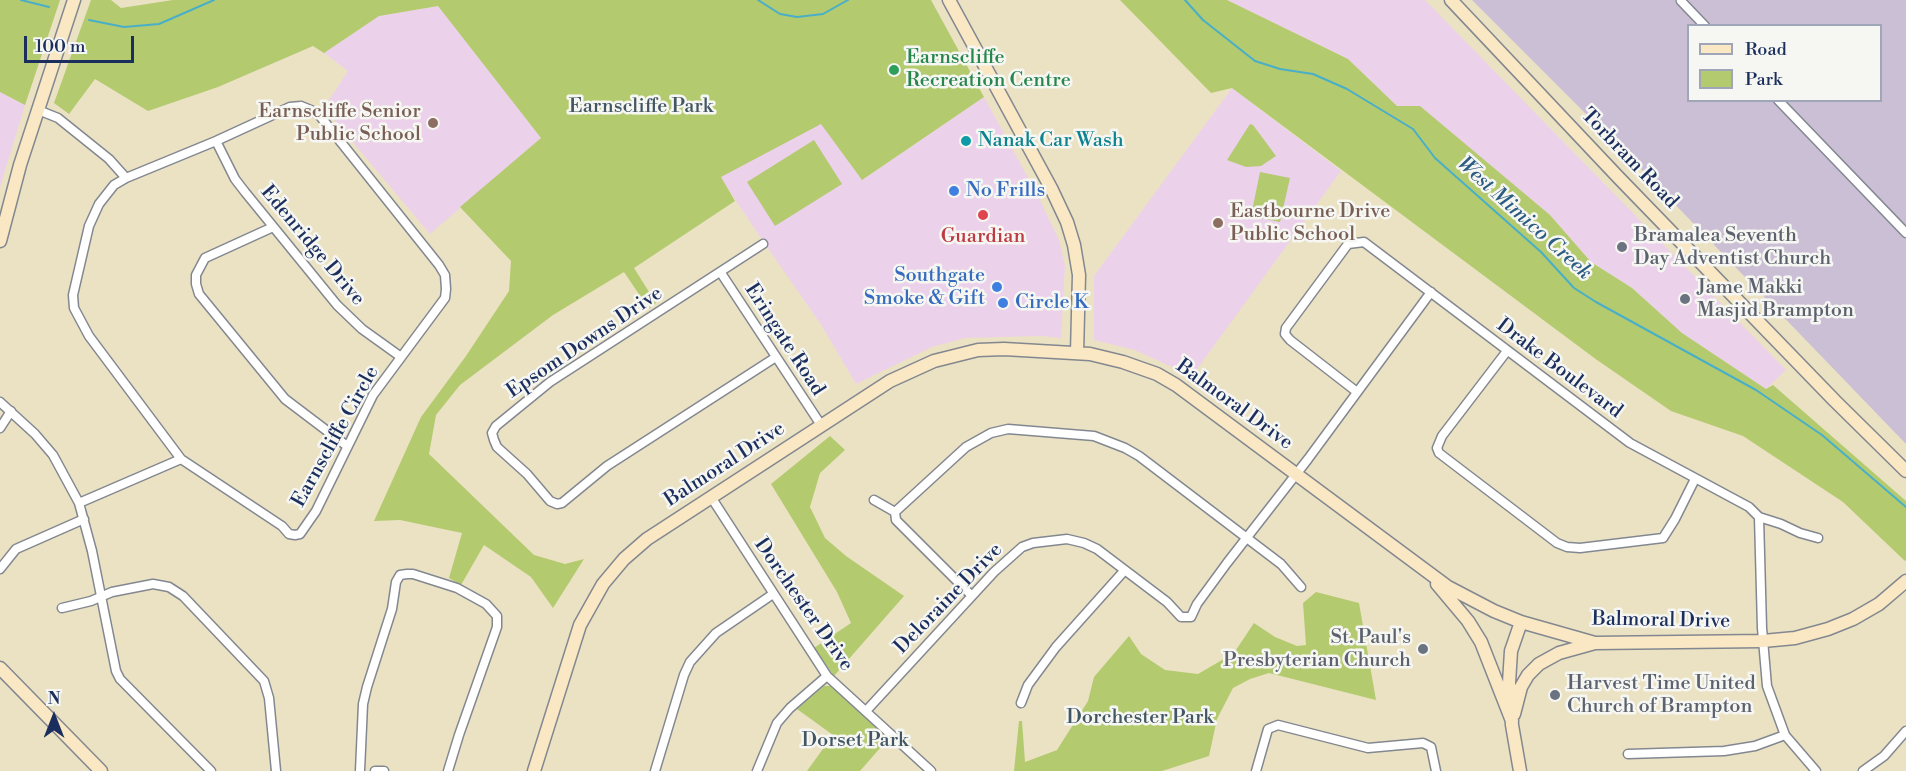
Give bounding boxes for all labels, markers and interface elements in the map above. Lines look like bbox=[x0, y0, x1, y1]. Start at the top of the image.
scale bar bbox=[27, 24, 136, 62]
legend bbox=[1687, 24, 1882, 102]
text: 100 m bbox=[35, 35, 86, 58]
text: Road bbox=[1745, 38, 1787, 61]
place label: Earnscliffe Recreation Centre bbox=[906, 46, 1071, 93]
marker: Earnscliffe Recreation Centre bbox=[887, 63, 901, 77]
text: Park bbox=[1745, 68, 1782, 91]
park label: Earnscliffe Park bbox=[569, 95, 713, 119]
place label: Earnscliffe Senior Public School bbox=[258, 100, 421, 147]
street label: Torbram Road bbox=[1575, 104, 1683, 214]
marker: Earnscliffe Senior Public School bbox=[426, 116, 440, 130]
place label: Nanak Car Wash bbox=[978, 129, 1124, 153]
marker: Nanak Car Wash bbox=[959, 134, 973, 148]
water label: West Mimico Creek bbox=[1451, 152, 1597, 286]
place label: No Frills bbox=[966, 179, 1045, 203]
street label: Edenridge Drive bbox=[255, 181, 369, 311]
marker: No Frills bbox=[947, 184, 961, 198]
place label: Eastbourne Drive Public School bbox=[1230, 200, 1390, 247]
marker: Guardian bbox=[976, 208, 990, 222]
marker: Eastbourne Drive Public School bbox=[1211, 216, 1225, 230]
place label: Bramalea Seventh Day Adventist Church bbox=[1634, 224, 1831, 271]
place label: Guardian bbox=[941, 225, 1025, 249]
marker: Bramalea Seventh Day Adventist Church bbox=[1615, 240, 1629, 254]
place label: Southgate Smoke & Gift bbox=[864, 264, 985, 311]
place label: Jame Makki Masjid Brampton bbox=[1697, 276, 1854, 323]
street label: Eringate Road bbox=[739, 279, 829, 401]
marker: Southgate Smoke & Gift bbox=[990, 280, 1004, 294]
street label: Epsom Downs Drive bbox=[502, 282, 668, 404]
place label: Circle K bbox=[1015, 291, 1088, 315]
marker: Jame Makki Masjid Brampton bbox=[1678, 292, 1692, 306]
marker: Circle K bbox=[996, 296, 1010, 310]
street label: Drake Boulevard bbox=[1491, 314, 1627, 424]
street label: Balmoral Drive bbox=[1171, 355, 1297, 455]
street label: Earnscliffe Circle bbox=[287, 362, 385, 512]
street label: Balmoral Drive bbox=[660, 417, 790, 513]
street label: Dorchester Drive bbox=[748, 534, 858, 676]
street label: Deloraine Drive bbox=[890, 538, 1008, 660]
street label: Balmoral Drive bbox=[1592, 608, 1730, 634]
place label: St. Paul's Presbyterian Church bbox=[1223, 626, 1411, 673]
marker: St. Paul's Presbyterian Church bbox=[1416, 642, 1430, 656]
place label: Harvest Time United Church of Brampton bbox=[1567, 672, 1756, 719]
north arrow bbox=[24, 687, 84, 747]
marker: Harvest Time United Church of Brampton bbox=[1548, 688, 1562, 702]
text: N bbox=[48, 689, 60, 709]
park label: Dorchester Park bbox=[1066, 706, 1214, 730]
park label: Dorset Park bbox=[801, 729, 909, 753]

